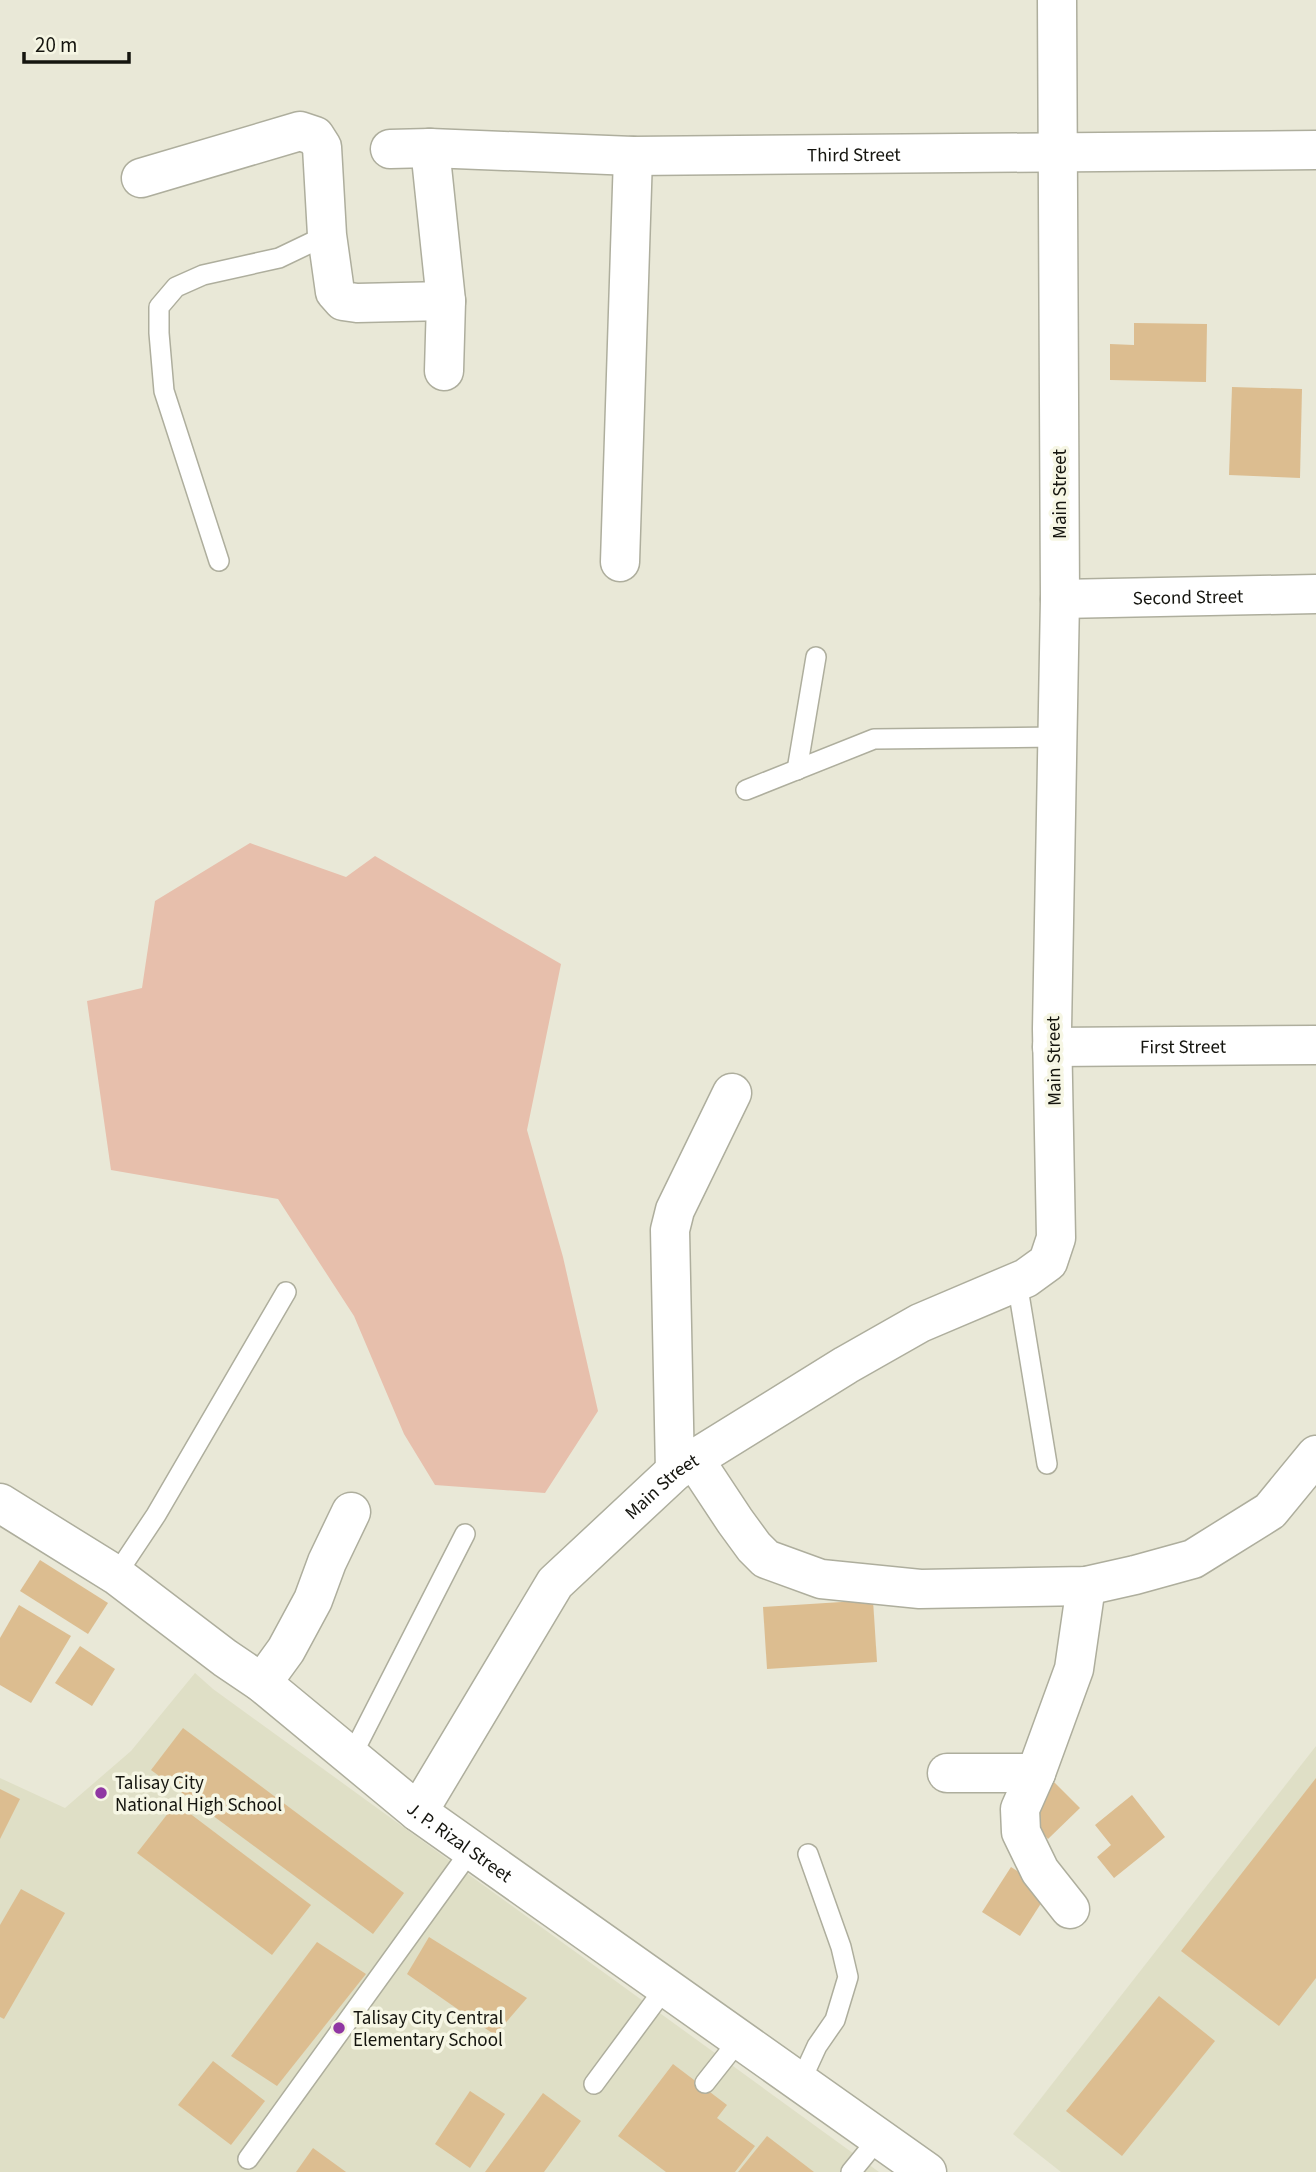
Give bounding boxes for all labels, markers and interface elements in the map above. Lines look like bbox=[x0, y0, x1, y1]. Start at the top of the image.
scale bar bbox=[24, 21, 130, 65]
text: 20 m bbox=[35, 30, 77, 60]
street label: Third Street bbox=[807, 142, 901, 169]
street label: Main Street bbox=[1047, 448, 1074, 539]
street label: Second Street bbox=[1132, 583, 1244, 613]
street label: Main Street bbox=[1040, 1015, 1069, 1106]
street label: First Street bbox=[1140, 1034, 1227, 1061]
street label: Main Street bbox=[619, 1447, 705, 1526]
place label: Talisay City National High School bbox=[115, 1770, 282, 1819]
marker: Talisay City National High School bbox=[93, 1785, 109, 1801]
street label: J. P. Rizal Street bbox=[400, 1796, 518, 1890]
place label: Talisay City Central Elementary School bbox=[353, 2005, 504, 2054]
marker: Talisay City Central Elementary School bbox=[331, 2020, 347, 2036]

